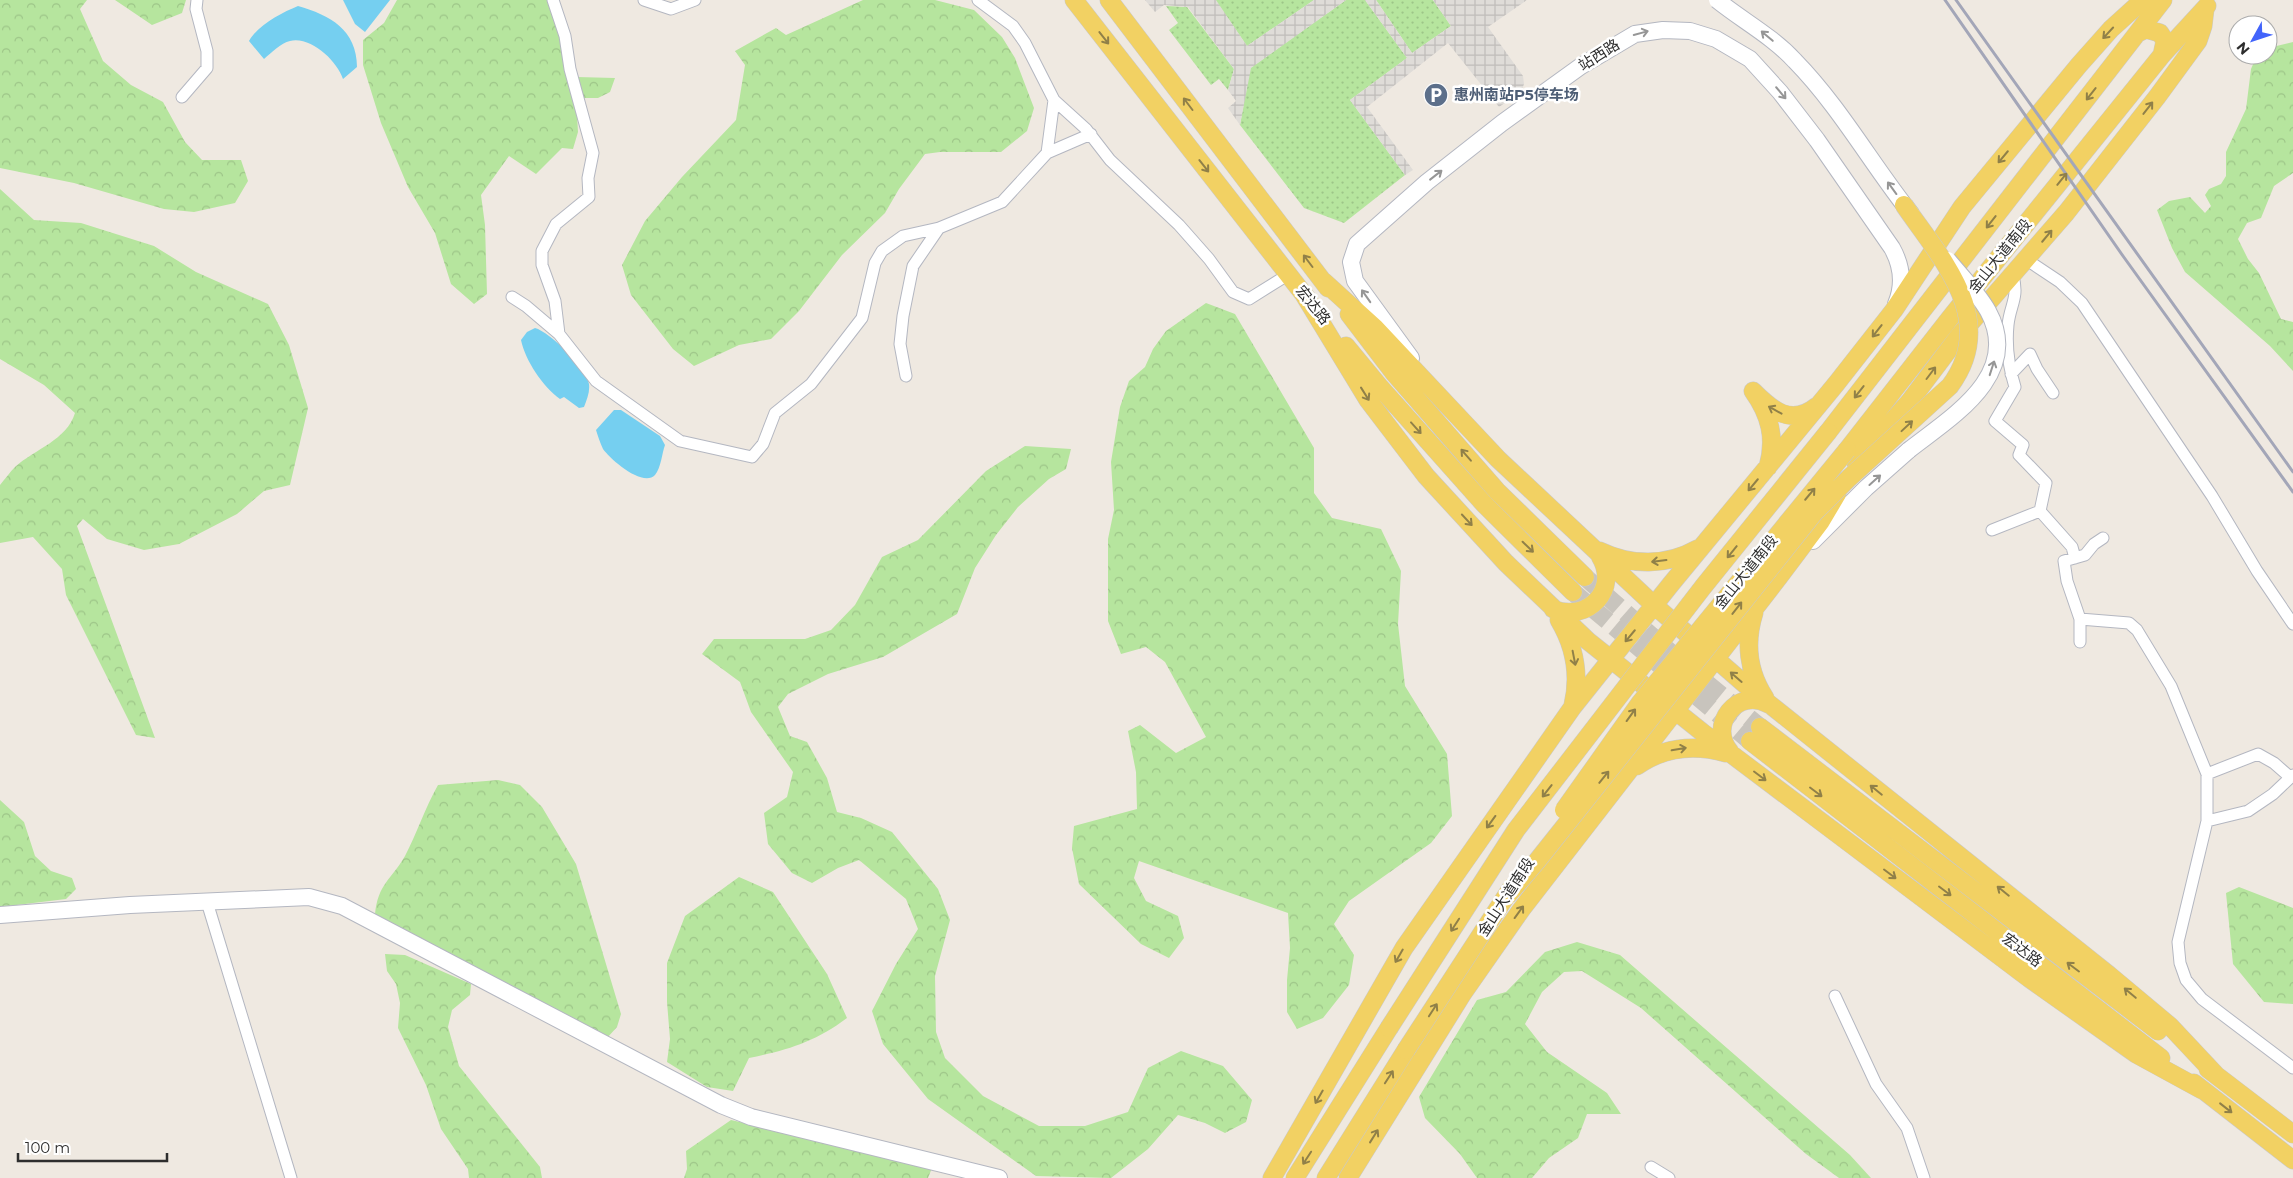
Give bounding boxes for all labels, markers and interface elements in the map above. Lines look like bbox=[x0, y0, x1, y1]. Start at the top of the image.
north arrow bbox=[2228, 15, 2278, 65]
one-way arrow bbox=[2102, 27, 2114, 40]
one-way arrow bbox=[1632, 28, 1648, 38]
one-way arrow bbox=[1761, 30, 1774, 41]
one-way arrow bbox=[1098, 31, 1109, 44]
street label: 站西路 bbox=[1575, 35, 1623, 75]
text: N bbox=[2233, 38, 2254, 58]
parking icon: 惠州南站P5停车场 bbox=[1423, 82, 1449, 108]
place label: 惠州南站P5停车场 bbox=[1454, 85, 1579, 104]
one-way arrow bbox=[1775, 86, 1786, 99]
one-way arrow bbox=[2085, 87, 2096, 100]
one-way arrow bbox=[1183, 98, 1194, 111]
one-way arrow bbox=[2142, 102, 2153, 115]
one-way arrow bbox=[1997, 151, 2009, 164]
one-way arrow bbox=[1199, 159, 1209, 173]
one-way arrow bbox=[1429, 169, 1442, 180]
one-way arrow bbox=[2057, 173, 2068, 186]
one-way arrow bbox=[1886, 182, 1897, 195]
street label: 金山大道南段 bbox=[1964, 215, 2035, 297]
one-way arrow bbox=[1985, 215, 1996, 228]
one-way arrow bbox=[2041, 229, 2053, 242]
one-way arrow bbox=[1303, 254, 1313, 268]
street label: 宏达路 bbox=[1292, 281, 1335, 328]
one-way arrow bbox=[1360, 290, 1371, 304]
one-way arrow bbox=[1871, 324, 1882, 337]
one-way arrow bbox=[1988, 360, 1998, 376]
one-way arrow bbox=[1926, 366, 1936, 380]
one-way arrow bbox=[1854, 385, 1865, 398]
one-way arrow bbox=[1359, 387, 1370, 401]
one-way arrow bbox=[1767, 405, 1782, 415]
one-way arrow bbox=[1901, 420, 1914, 432]
one-way arrow bbox=[1411, 422, 1422, 435]
one-way arrow bbox=[1460, 449, 1471, 462]
one-way arrow bbox=[1869, 474, 1882, 486]
one-way arrow bbox=[1748, 479, 1759, 492]
one-way arrow bbox=[1805, 488, 1816, 501]
one-way arrow bbox=[1461, 514, 1473, 527]
street label: 金山大道南段 bbox=[1710, 531, 1781, 613]
one-way arrow bbox=[1521, 541, 1534, 553]
one-way arrow bbox=[1726, 545, 1737, 558]
one-way arrow bbox=[1651, 556, 1667, 566]
one-way arrow bbox=[1731, 602, 1742, 615]
one-way arrow bbox=[1625, 629, 1636, 642]
one-way arrow bbox=[1570, 649, 1579, 665]
one-way arrow bbox=[1730, 671, 1743, 683]
one-way arrow bbox=[1626, 708, 1636, 722]
one-way arrow bbox=[1670, 744, 1686, 754]
one-way arrow bbox=[1598, 771, 1609, 784]
one-way arrow bbox=[1753, 771, 1767, 781]
one-way arrow bbox=[1541, 784, 1552, 797]
one-way arrow bbox=[1870, 784, 1883, 795]
one-way arrow bbox=[1809, 786, 1822, 797]
one-way arrow bbox=[1486, 815, 1496, 829]
street label: 金山大道南段 bbox=[1473, 854, 1538, 940]
one-way arrow bbox=[1883, 868, 1896, 879]
one-way arrow bbox=[1938, 885, 1951, 896]
one-way arrow bbox=[1997, 886, 2010, 897]
one-way arrow bbox=[1514, 906, 1525, 919]
one-way arrow bbox=[1450, 918, 1460, 932]
street label: 宏达路 bbox=[1999, 928, 2046, 971]
one-way arrow bbox=[1394, 948, 1403, 963]
one-way arrow bbox=[2066, 962, 2080, 972]
one-way arrow bbox=[2124, 988, 2137, 999]
one-way arrow bbox=[1428, 1003, 1438, 1017]
one-way arrow bbox=[1384, 1070, 1394, 1084]
one-way arrow bbox=[1313, 1090, 1323, 1104]
one-way arrow bbox=[2219, 1103, 2233, 1113]
scale bar bbox=[18, 1130, 166, 1162]
one-way arrow bbox=[1369, 1130, 1379, 1144]
text: 100 m bbox=[25, 1138, 70, 1157]
one-way arrow bbox=[1302, 1151, 1312, 1165]

